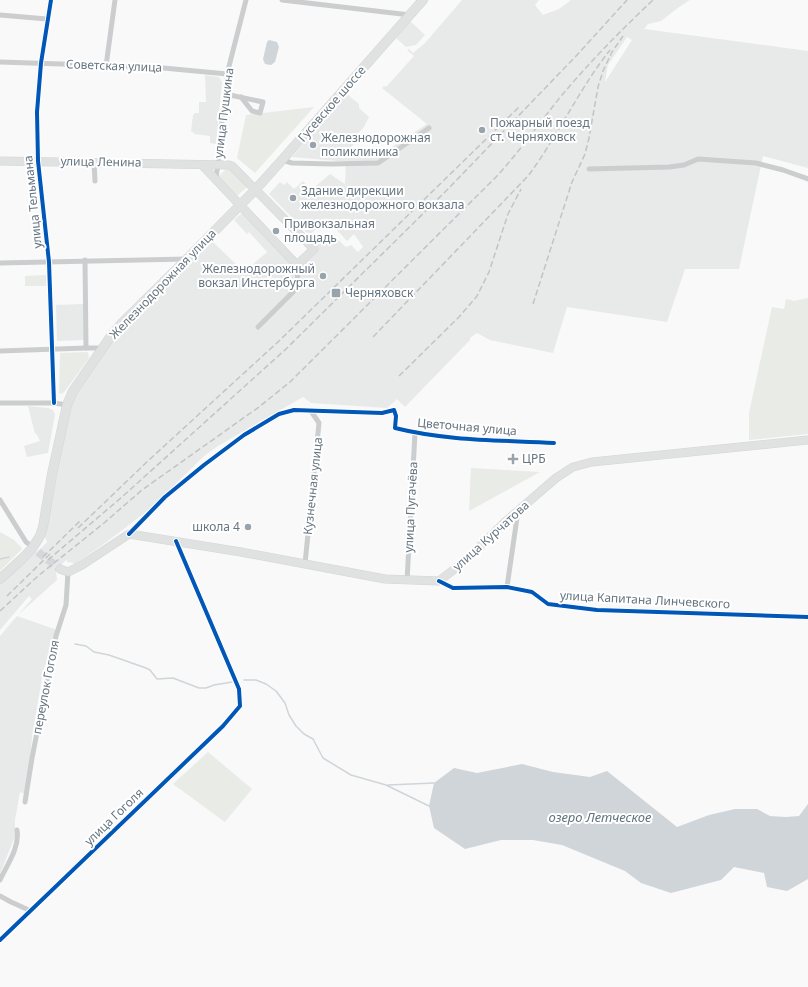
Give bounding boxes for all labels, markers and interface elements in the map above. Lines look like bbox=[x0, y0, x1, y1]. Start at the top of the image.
street label: Советская улица bbox=[66, 55, 162, 76]
street label: Гусевское шоссе bbox=[294, 62, 370, 145]
street label: улица Пушкина bbox=[210, 67, 237, 159]
place label: Пожарный поезд ст. Черняховск bbox=[490, 114, 590, 145]
marker: Пожарный поезд ст. Черняховск bbox=[477, 125, 487, 135]
place label: Железнодорожная поликлиника bbox=[321, 129, 431, 160]
marker: Железнодорожная поликлиника bbox=[308, 140, 318, 150]
street label: улица Ленина bbox=[60, 152, 142, 171]
street label: улица Тельмана bbox=[19, 155, 46, 249]
place label: Здание дирекции железнодорожного вокзала bbox=[301, 182, 464, 213]
marker: Здание дирекции железнодорожного вокзала bbox=[288, 193, 298, 203]
place label: Привокзальная площадь bbox=[284, 215, 375, 246]
street label: Железнодорожная улица bbox=[105, 225, 220, 342]
marker: Привокзальная площадь bbox=[271, 226, 281, 236]
place label: Железнодорожный вокзал Инстербурга bbox=[198, 260, 315, 291]
marker: Железнодорожный вокзал Инстербурга bbox=[318, 271, 328, 281]
place label: Черняховск bbox=[345, 284, 414, 301]
marker: Черняховск bbox=[330, 287, 342, 299]
street label: Цветочная улица bbox=[417, 414, 517, 439]
street label: Кузнечная улица bbox=[299, 436, 326, 536]
place label: ЦРБ bbox=[522, 450, 546, 467]
marker: ЦРБ bbox=[507, 453, 519, 465]
street label: улица Пугачёва bbox=[400, 461, 421, 553]
street label: улица Курчатова bbox=[449, 497, 533, 575]
place label: школа 4 bbox=[192, 518, 240, 535]
marker: школа 4 bbox=[243, 522, 253, 532]
street label: улица Капитана Линчевского bbox=[559, 587, 731, 612]
street label: переулок Гоголя bbox=[28, 638, 63, 735]
street label: улица Гоголя bbox=[80, 784, 147, 849]
water label: озеро Летческое bbox=[549, 808, 652, 826]

